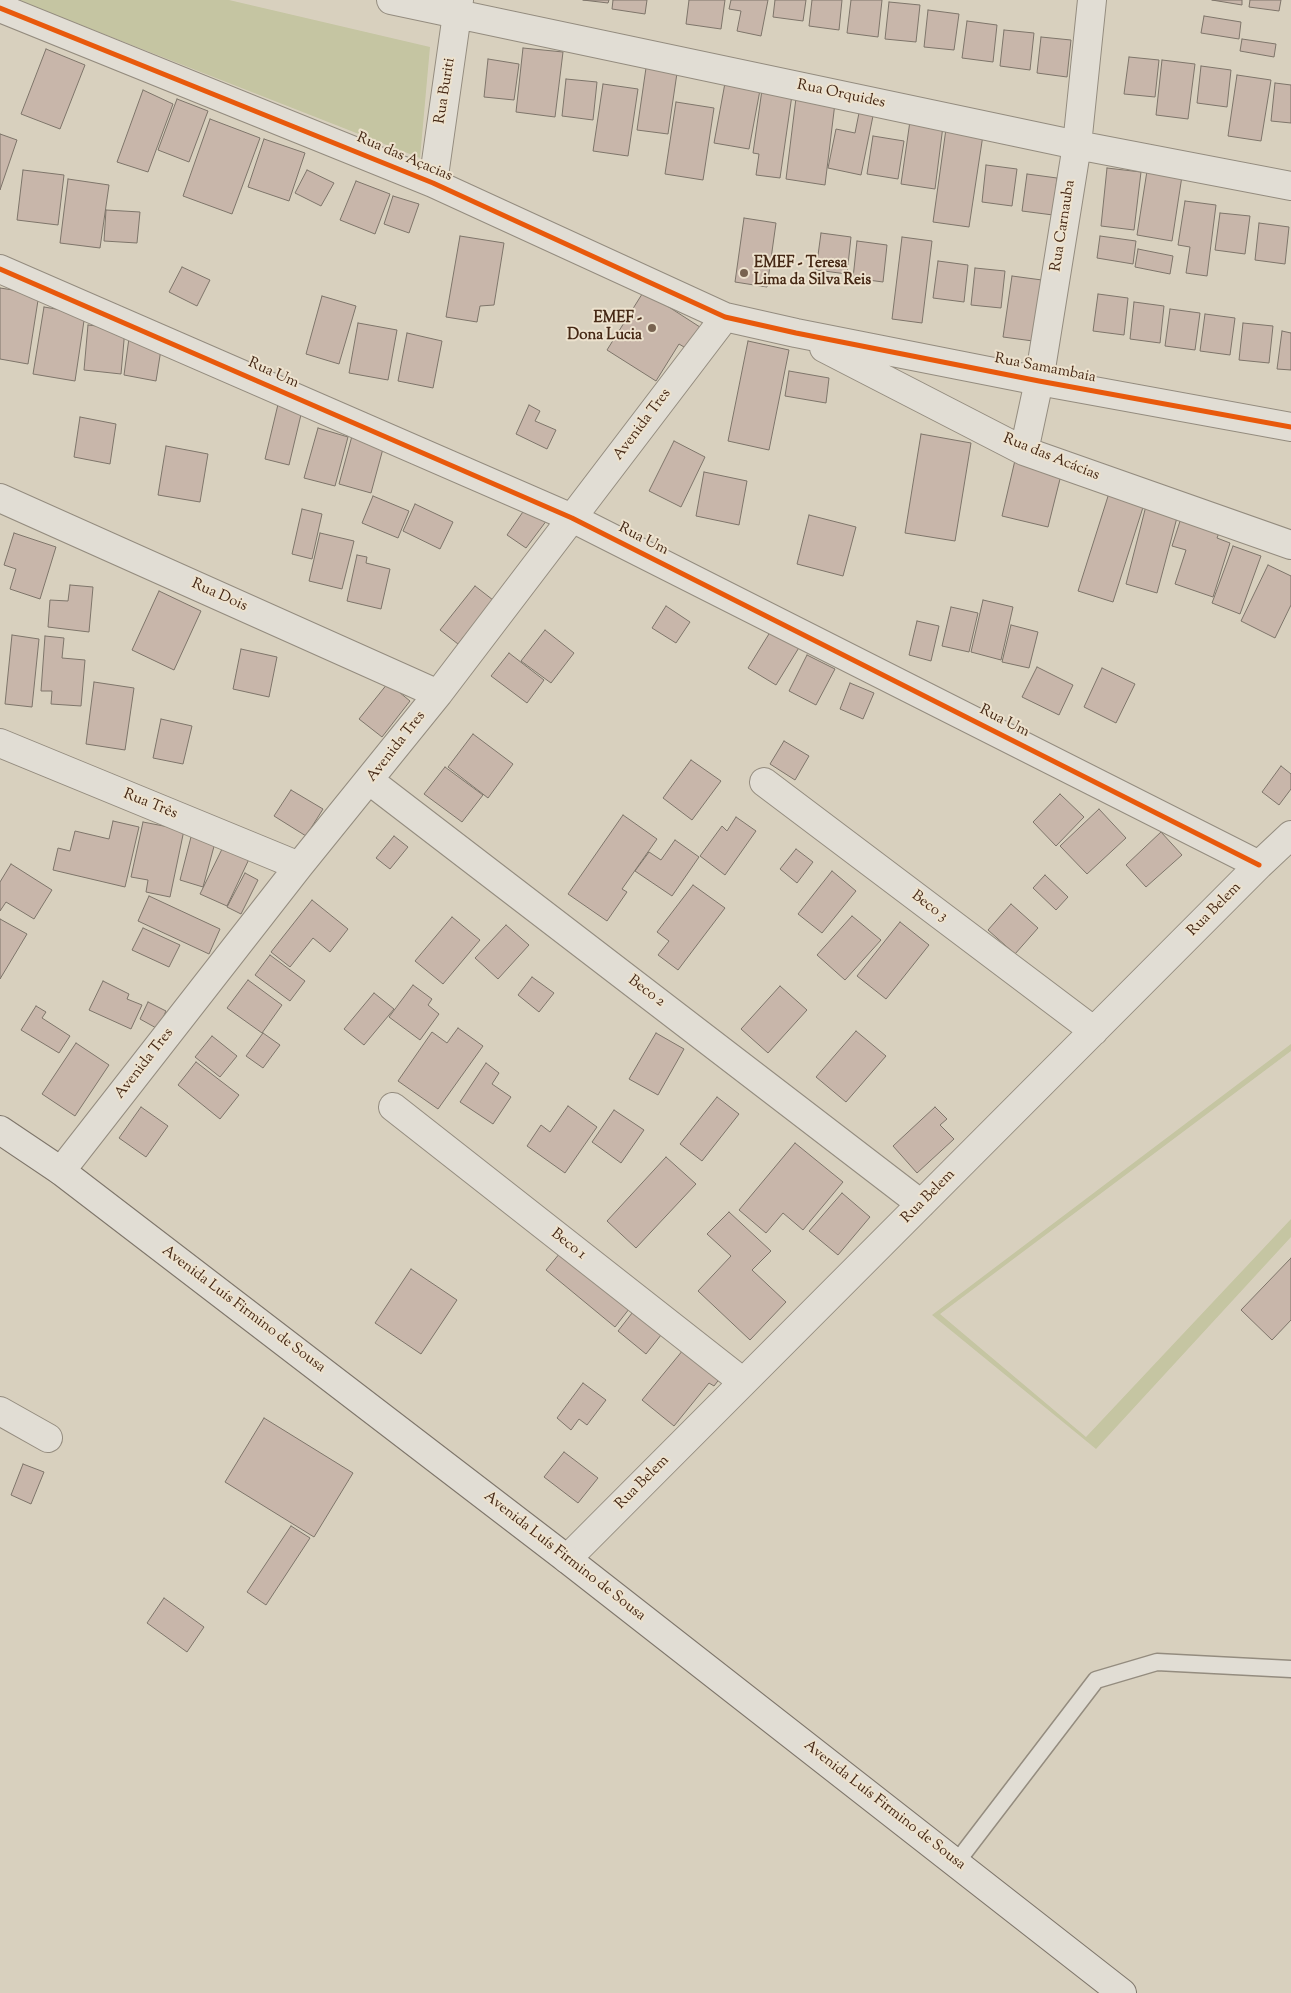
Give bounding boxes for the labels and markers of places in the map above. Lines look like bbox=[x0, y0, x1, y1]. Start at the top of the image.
place label: EMEF - Teresa Lima da Silva Reis bbox=[754, 255, 871, 290]
marker: EMEF - Teresa Lima da Silva Reis bbox=[738, 267, 750, 279]
place label: EMEF - Dona Lucia bbox=[567, 310, 642, 345]
marker: EMEF - Dona Lucia bbox=[646, 322, 658, 334]

